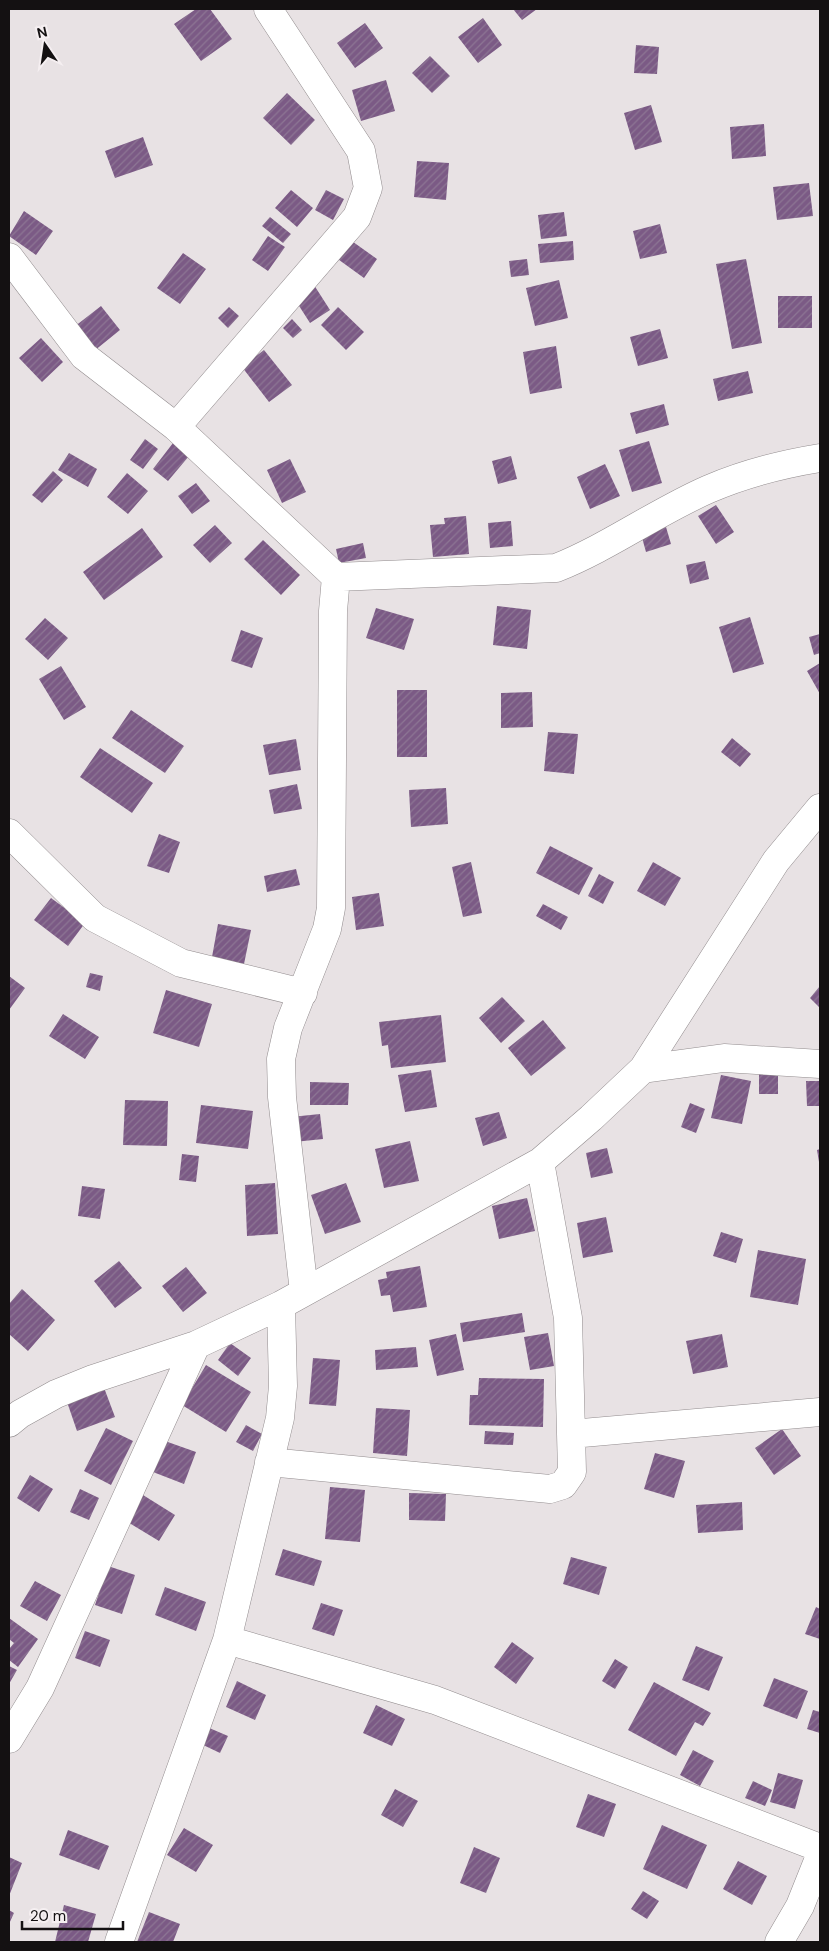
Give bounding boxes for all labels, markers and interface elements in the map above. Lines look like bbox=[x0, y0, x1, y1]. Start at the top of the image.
north arrow bbox=[20, 20, 70, 70]
text: N bbox=[35, 22, 49, 42]
scale bar bbox=[22, 1898, 124, 1930]
text: 20 m bbox=[30, 1906, 66, 1926]

